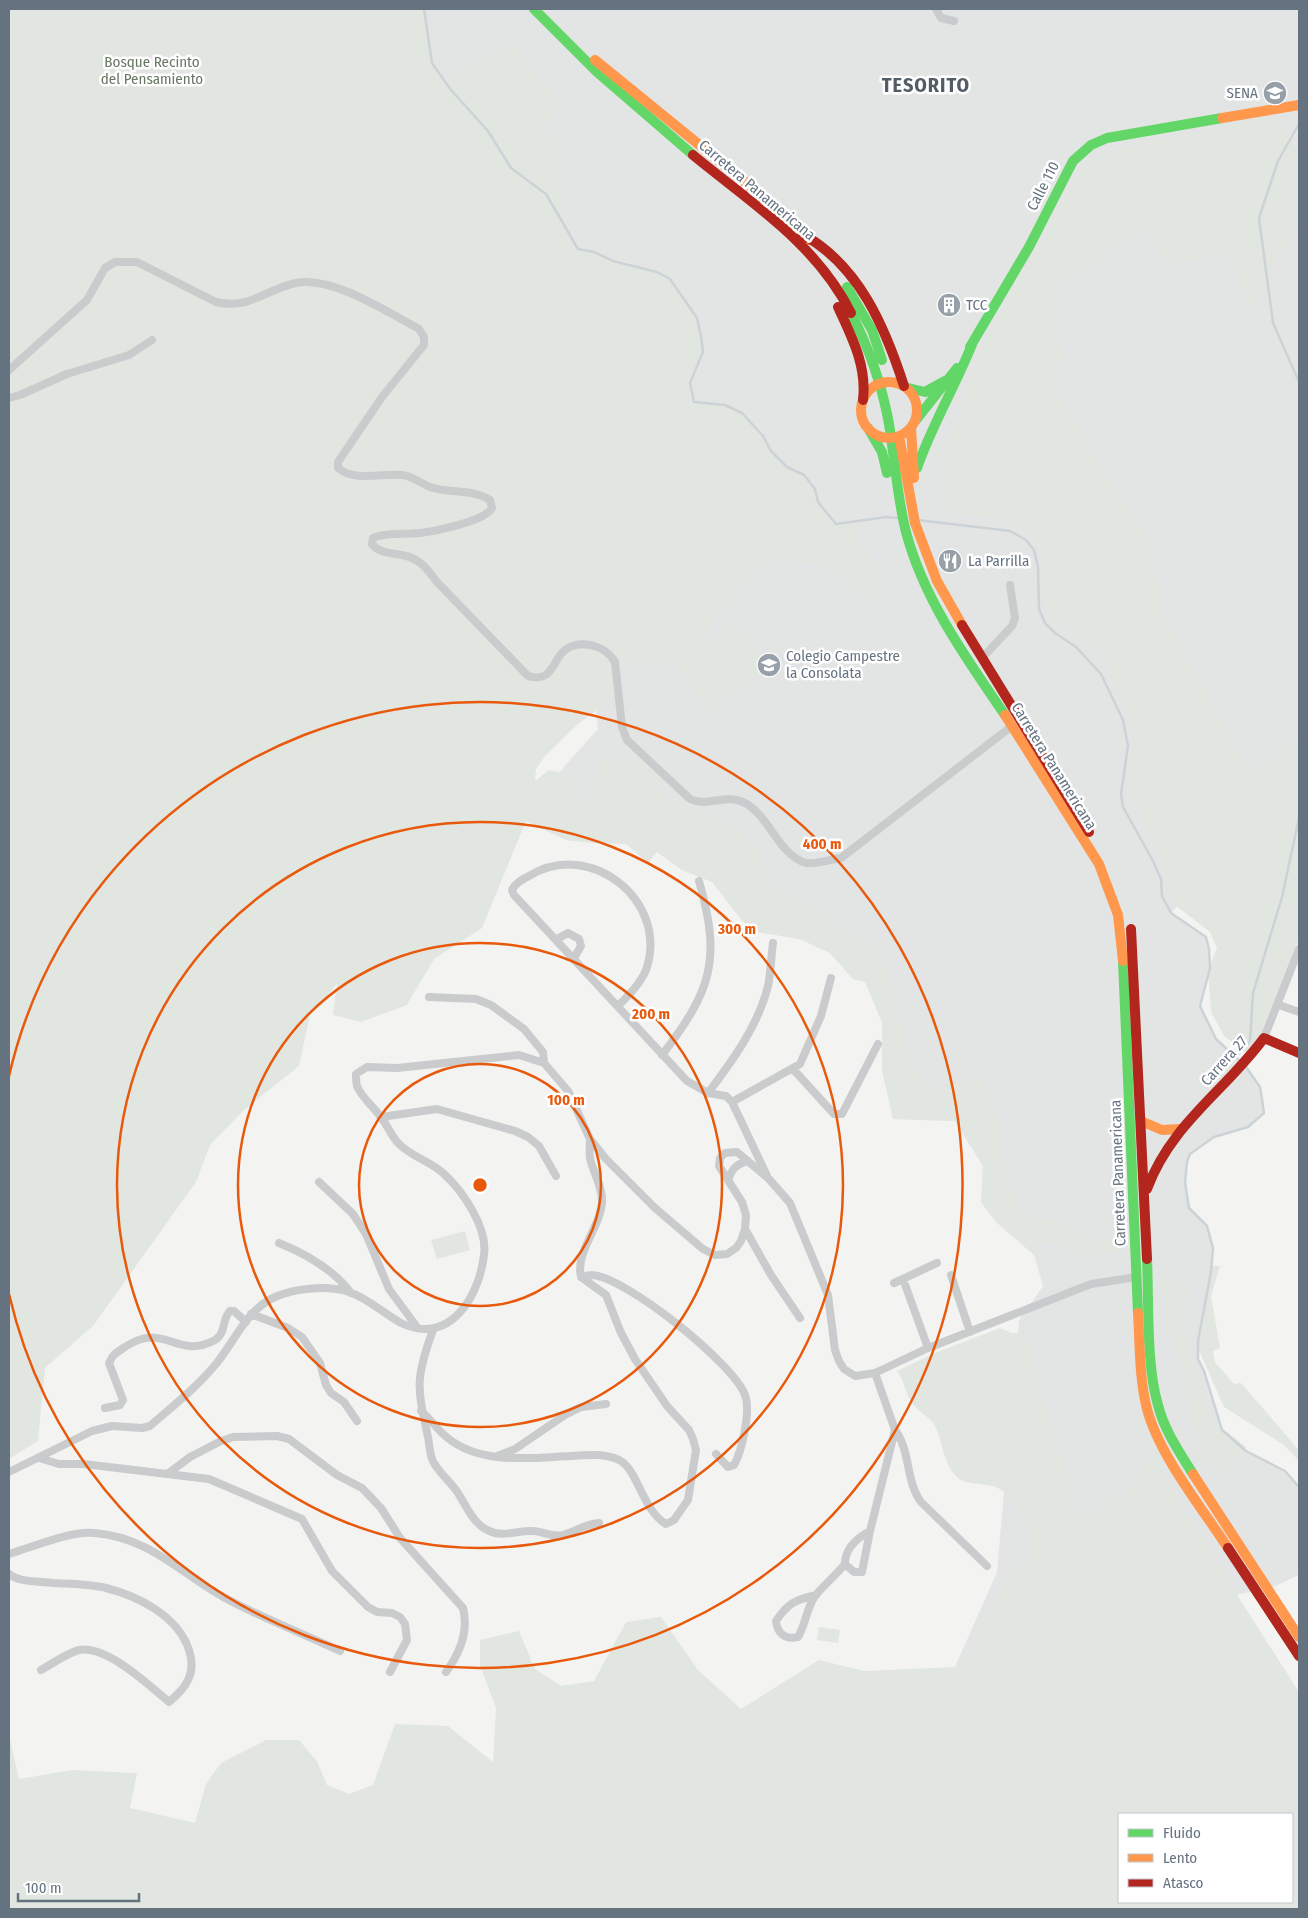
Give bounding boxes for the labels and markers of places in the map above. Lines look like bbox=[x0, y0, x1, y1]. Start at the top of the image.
school or university icon: SENA bbox=[1262, 80, 1288, 106]
place label: SENA bbox=[1227, 84, 1258, 102]
building icon: TCC bbox=[936, 292, 962, 318]
place label: TCC bbox=[966, 296, 988, 314]
restaurant icon: La Parrilla bbox=[937, 548, 963, 574]
place label: La Parrilla bbox=[968, 552, 1029, 570]
place label: Colegio Campestre la Consolata bbox=[786, 647, 900, 682]
school or university icon: Colegio Campestre la Consolata bbox=[756, 652, 782, 678]
centre of rings bbox=[471, 1176, 489, 1194]

